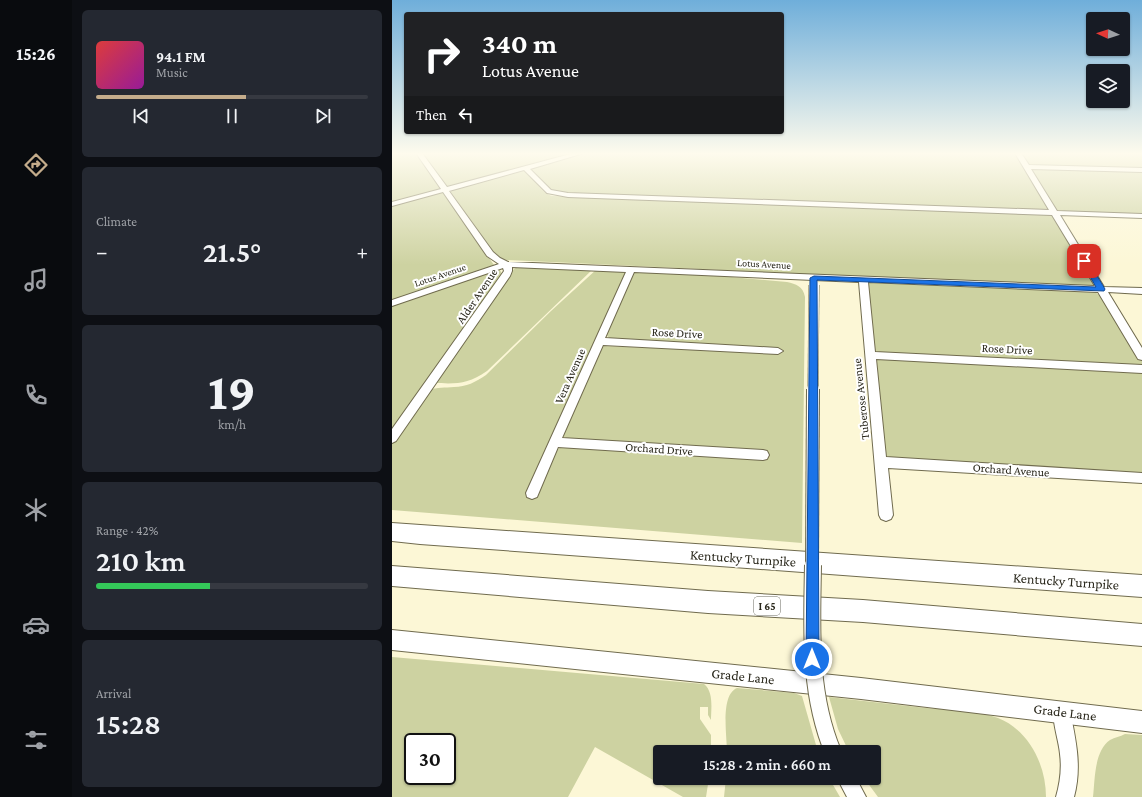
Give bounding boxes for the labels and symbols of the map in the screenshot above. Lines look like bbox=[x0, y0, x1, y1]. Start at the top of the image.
north arrow bbox=[1086, 12, 1130, 56]
pin bbox=[1067, 244, 1101, 278]
street label: Lotus Avenue bbox=[737, 257, 792, 271]
street label: Lotus Avenue bbox=[413, 261, 468, 289]
street label: Alder Avenue bbox=[453, 266, 501, 326]
street label: Rose Drive bbox=[651, 325, 703, 341]
street label: Rose Drive bbox=[981, 341, 1033, 357]
street label: Vera Avenue bbox=[552, 346, 588, 406]
street label: Tuberose Avenue bbox=[850, 358, 872, 440]
street label: Orchard Drive bbox=[625, 440, 693, 458]
street label: Orchard Avenue bbox=[972, 460, 1050, 480]
street label: Kentucky Turnpike bbox=[690, 546, 796, 570]
street label: Kentucky Turnpike bbox=[1013, 569, 1119, 593]
road number: I 65 bbox=[754, 597, 780, 615]
position arrow bbox=[791, 638, 833, 680]
street label: Grade Lane bbox=[711, 665, 775, 687]
street label: Grade Lane bbox=[1033, 700, 1097, 724]
speed limit sign: 30 bbox=[404, 733, 456, 785]

